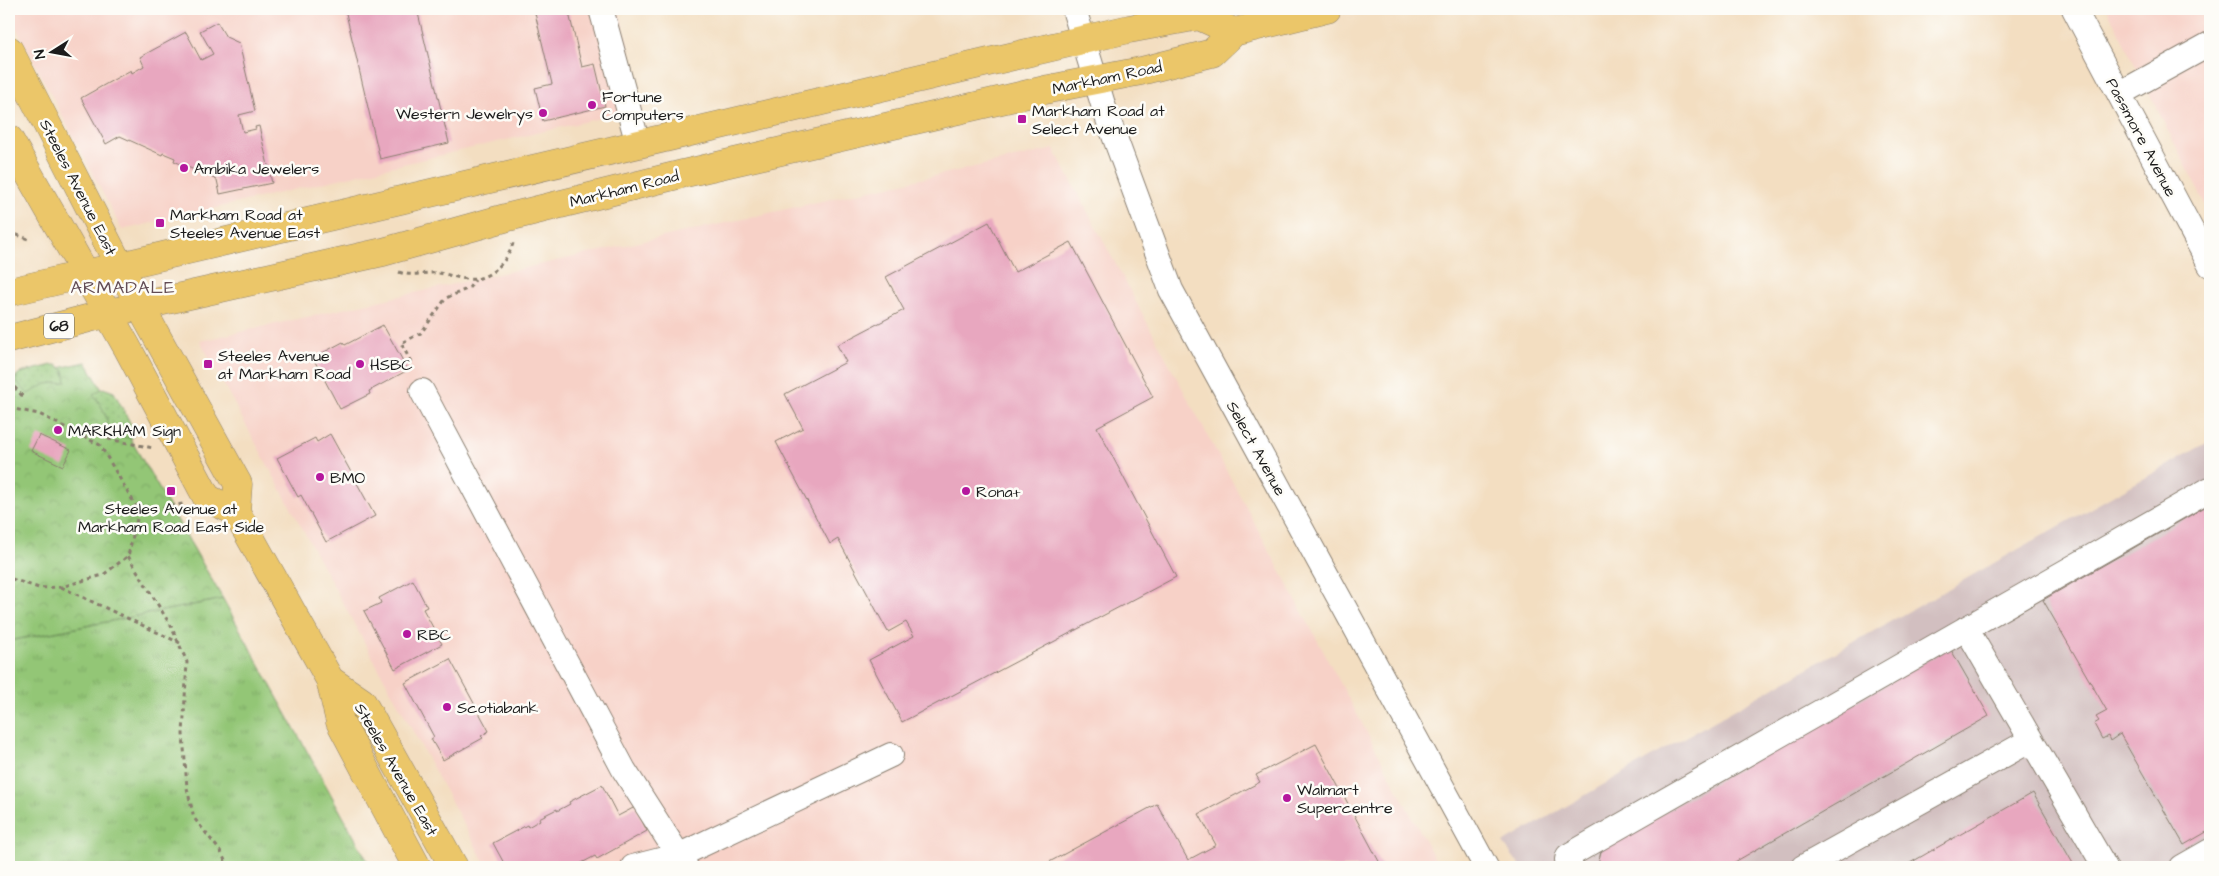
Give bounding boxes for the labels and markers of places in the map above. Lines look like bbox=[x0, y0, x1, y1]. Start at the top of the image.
place label: Fortune Computers bbox=[602, 86, 684, 126]
marker: Fortune Computers bbox=[586, 99, 598, 111]
place label: Markham Road at Select Avenue bbox=[1032, 100, 1165, 140]
place label: Western Jewelrys bbox=[396, 103, 533, 126]
marker: Western Jewelrys bbox=[537, 107, 549, 119]
marker: Markham Road at Select Avenue bbox=[1016, 113, 1028, 125]
place label: Ambika Jewelers bbox=[194, 158, 319, 180]
marker: Ambika Jewelers bbox=[178, 162, 190, 174]
place label: Markham Road at Steeles Avenue East bbox=[170, 204, 321, 244]
marker: Markham Road at Steeles Avenue East bbox=[154, 217, 166, 229]
place label: Steeles Avenue at Markham Road bbox=[218, 345, 351, 385]
place label: HSBC bbox=[370, 354, 413, 376]
marker: Steeles Avenue at Markham Road bbox=[202, 358, 214, 370]
marker: HSBC bbox=[354, 358, 366, 370]
place label: MARKHAM Sign bbox=[68, 420, 181, 443]
marker: MARKHAM Sign bbox=[52, 424, 64, 436]
place label: BMO bbox=[330, 467, 366, 489]
marker: BMO bbox=[314, 471, 326, 483]
place label: Rona+ bbox=[976, 481, 1022, 503]
marker: Steeles Avenue at Markham Road East Side bbox=[165, 485, 177, 497]
marker: Rona+ bbox=[960, 485, 972, 497]
place label: Steeles Avenue at Markham Road East Side bbox=[78, 498, 264, 538]
place label: RBC bbox=[417, 624, 451, 646]
marker: RBC bbox=[401, 628, 413, 640]
place label: Scotiabank bbox=[457, 697, 539, 719]
marker: Scotiabank bbox=[441, 701, 453, 713]
place label: Walmart Supercentre bbox=[1297, 779, 1393, 819]
marker: Walmart Supercentre bbox=[1281, 792, 1293, 804]

